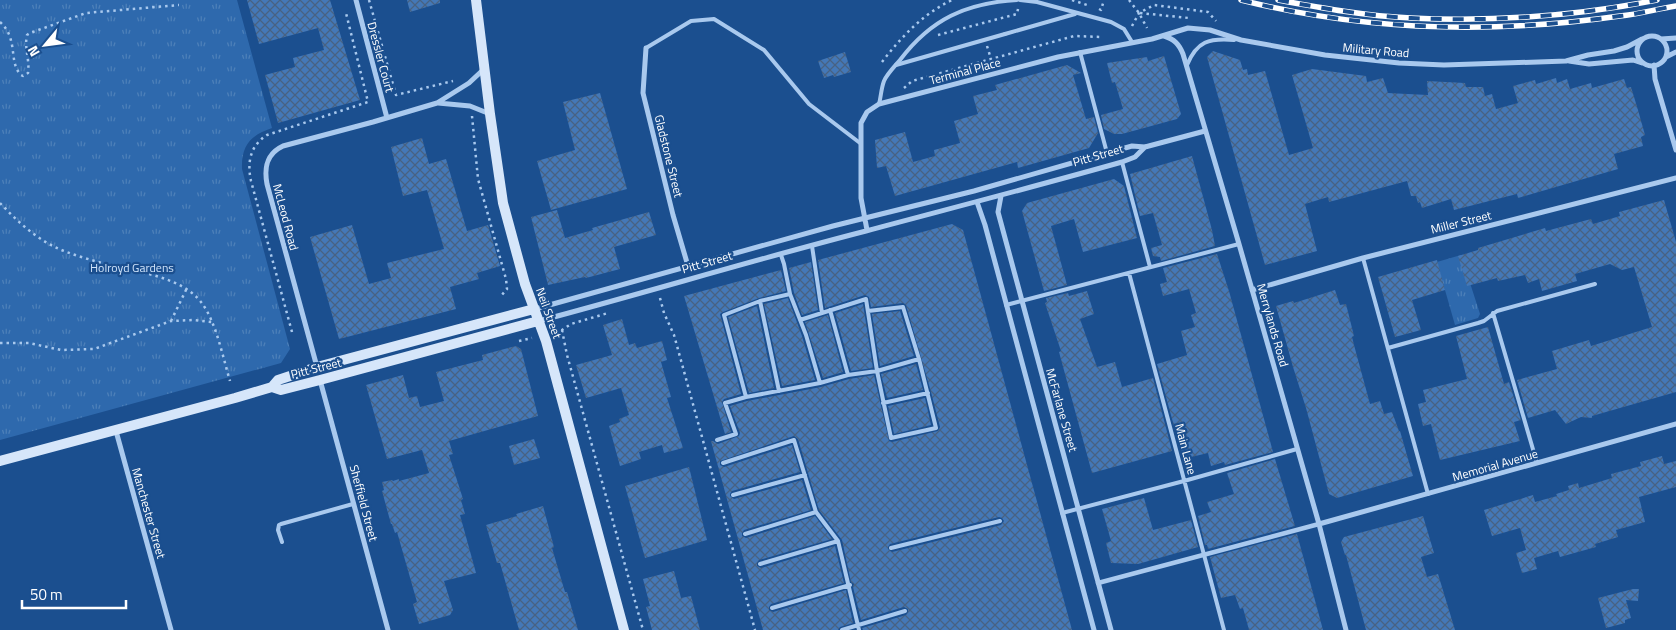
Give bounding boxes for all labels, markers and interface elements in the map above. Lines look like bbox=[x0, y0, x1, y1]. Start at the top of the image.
north arrow bbox=[20, 20, 70, 70]
street label: Dressler Court bbox=[362, 20, 400, 95]
street label: Military Road bbox=[1342, 38, 1410, 62]
text: N bbox=[22, 42, 45, 61]
street label: Terminal Place bbox=[927, 52, 1003, 90]
street label: Gladstone Street bbox=[650, 113, 689, 200]
street label: Pitt Street bbox=[1071, 139, 1126, 171]
street label: McLeod Road bbox=[268, 182, 304, 252]
street label: Miller Street bbox=[1429, 205, 1494, 239]
street label: Pitt Street bbox=[680, 246, 735, 278]
park label: Holroyd Gardens bbox=[90, 258, 174, 277]
street label: Merrylands Road bbox=[1252, 281, 1294, 369]
street label: Neil Street bbox=[531, 285, 567, 342]
street label: Pitt Street bbox=[289, 352, 344, 383]
street label: McFarlane Street bbox=[1041, 366, 1083, 455]
street label: Main Lane bbox=[1170, 421, 1202, 477]
street label: Memorial Avenue bbox=[1450, 444, 1540, 486]
street label: Sheffield Street bbox=[345, 463, 384, 544]
street label: Manchester Street bbox=[127, 465, 171, 561]
scale bar bbox=[22, 578, 126, 610]
text: 50 m bbox=[30, 583, 63, 606]

